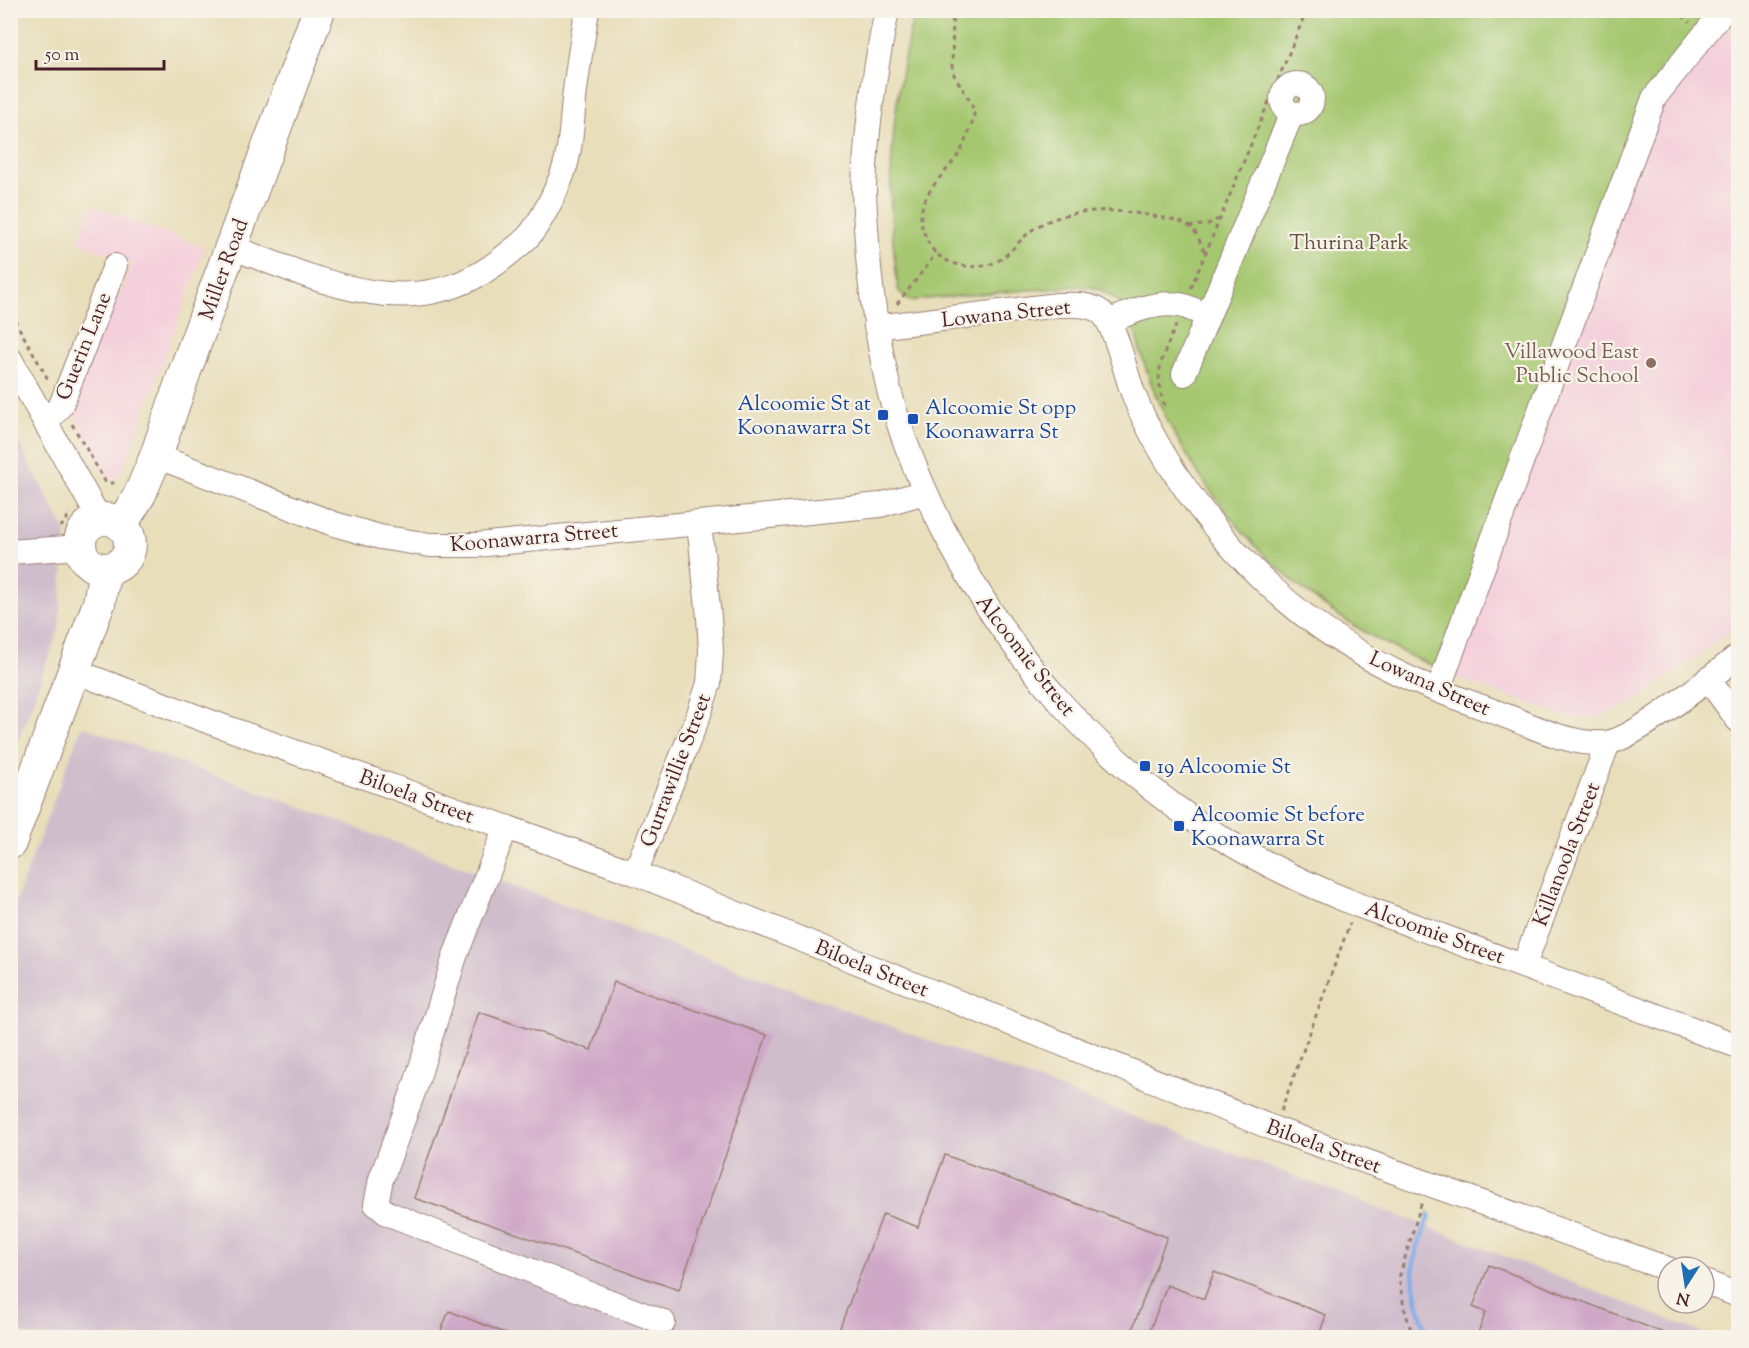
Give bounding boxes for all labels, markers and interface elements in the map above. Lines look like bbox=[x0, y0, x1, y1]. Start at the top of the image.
scale bar bbox=[36, 33, 164, 71]
text: 50 m bbox=[44, 43, 80, 69]
street label: Miller Road bbox=[193, 215, 257, 325]
park label: Thurina Park bbox=[1289, 229, 1409, 259]
street label: Guerin Lane bbox=[50, 288, 120, 405]
street label: Lowana Street bbox=[940, 293, 1072, 337]
place label: Villawood East Public School bbox=[1504, 338, 1639, 392]
marker: Villawood East Public School bbox=[1644, 356, 1658, 370]
place label: Alcoomie St at Koonawarra St bbox=[737, 390, 871, 444]
place label: Alcoomie St opp Koonawarra St bbox=[925, 394, 1076, 448]
marker: Alcoomie St at Koonawarra St bbox=[876, 408, 890, 422]
marker: Alcoomie St opp Koonawarra St bbox=[906, 412, 920, 426]
street label: Koonawarra Street bbox=[449, 517, 619, 561]
street label: Alcoomie Street bbox=[967, 589, 1081, 723]
street label: Lowana Street bbox=[1364, 645, 1495, 725]
street label: Gurrawillie Street bbox=[634, 690, 720, 852]
place label: 19 Alcoomie St bbox=[1157, 753, 1291, 783]
marker: 19 Alcoomie St bbox=[1138, 759, 1152, 773]
street label: Biloela Street bbox=[355, 763, 478, 833]
street label: Killanoola Street bbox=[1527, 778, 1609, 931]
place label: Alcoomie St before Koonawarra St bbox=[1191, 801, 1365, 855]
marker: Alcoomie St before Koonawarra St bbox=[1172, 819, 1186, 833]
street label: Alcoomie Street bbox=[1360, 895, 1508, 973]
street label: Biloela Street bbox=[810, 933, 933, 1006]
street label: Biloela Street bbox=[1262, 1113, 1385, 1183]
north arrow bbox=[1656, 1255, 1716, 1315]
text: N bbox=[1675, 1285, 1692, 1310]

